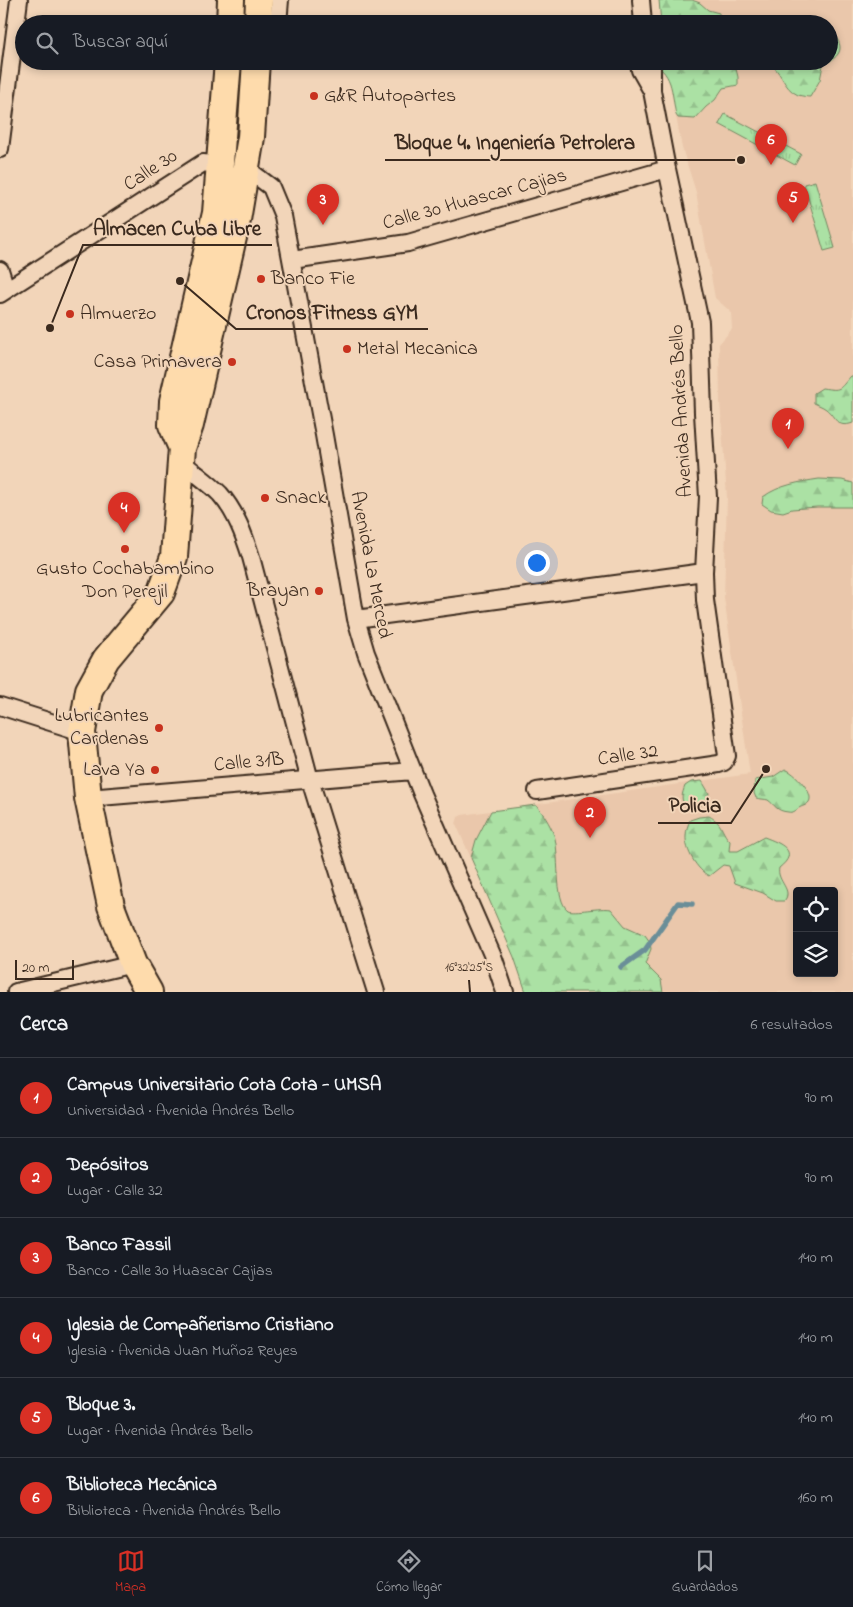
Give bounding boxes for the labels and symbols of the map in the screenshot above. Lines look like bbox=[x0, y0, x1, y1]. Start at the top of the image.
place label: G&R Autopartes bbox=[324, 82, 456, 111]
marker: G&R Autopartes bbox=[308, 90, 320, 102]
callout: Bloque 4. Ingeniería Petrolera bbox=[385, 124, 645, 160]
pin: 6 bbox=[755, 124, 787, 165]
text: Bloque 4. Ingeniería Petrolera bbox=[394, 129, 635, 161]
street label: Calle 30 bbox=[118, 142, 184, 199]
street label: Calle 30 Huascar Cajias bbox=[380, 161, 570, 239]
pin: 5 bbox=[777, 182, 809, 223]
pin: 3 bbox=[307, 184, 339, 225]
callout: Almacen Cuba Libre bbox=[83, 209, 272, 245]
text: Almacen Cuba Libre bbox=[93, 215, 262, 245]
place label: Banco Fie bbox=[270, 265, 355, 294]
marker: Banco Fie bbox=[255, 273, 267, 285]
callout: Cronos Fitness GYM bbox=[236, 293, 428, 329]
text: Cronos Fitness GYM bbox=[246, 299, 418, 329]
place label: Almuerzo bbox=[80, 300, 157, 329]
marker: Almuerzo bbox=[64, 308, 76, 320]
street label: Avenida Andrés Bello bbox=[663, 324, 701, 498]
place label: Metal Mecanica bbox=[357, 335, 478, 364]
marker: Metal Mecanica bbox=[341, 343, 353, 355]
place label: Casa Primavera bbox=[93, 348, 222, 377]
marker: Casa Primavera bbox=[226, 356, 238, 368]
pin: 1 bbox=[772, 408, 804, 449]
place label: Snack bbox=[275, 484, 326, 513]
street label: Avenida La Merced bbox=[341, 489, 399, 641]
pin: 4 bbox=[108, 492, 140, 533]
marker: Snack bbox=[259, 492, 271, 504]
marker: Gusto Cochabambino Don Perejil bbox=[119, 543, 131, 555]
your location bbox=[524, 550, 550, 576]
place label: Gusto Cochabambino Don Perejil bbox=[36, 555, 214, 607]
place label: Brayan bbox=[246, 577, 309, 606]
marker: Brayan bbox=[313, 585, 325, 597]
place label: Lubricantes Cardenas bbox=[54, 702, 149, 754]
marker: Lubricantes Cardenas bbox=[153, 722, 165, 734]
street label: Calle 32 bbox=[596, 737, 660, 775]
street label: Calle 31B bbox=[213, 745, 285, 781]
place label: Lava Ya bbox=[83, 756, 145, 785]
marker: Lava Ya bbox=[149, 764, 161, 776]
callout: Policia bbox=[658, 787, 731, 823]
text: Policia bbox=[669, 792, 721, 822]
pin: 2 bbox=[574, 797, 606, 838]
scale bar bbox=[15, 957, 74, 980]
text: 16°32'25"S bbox=[445, 959, 493, 977]

